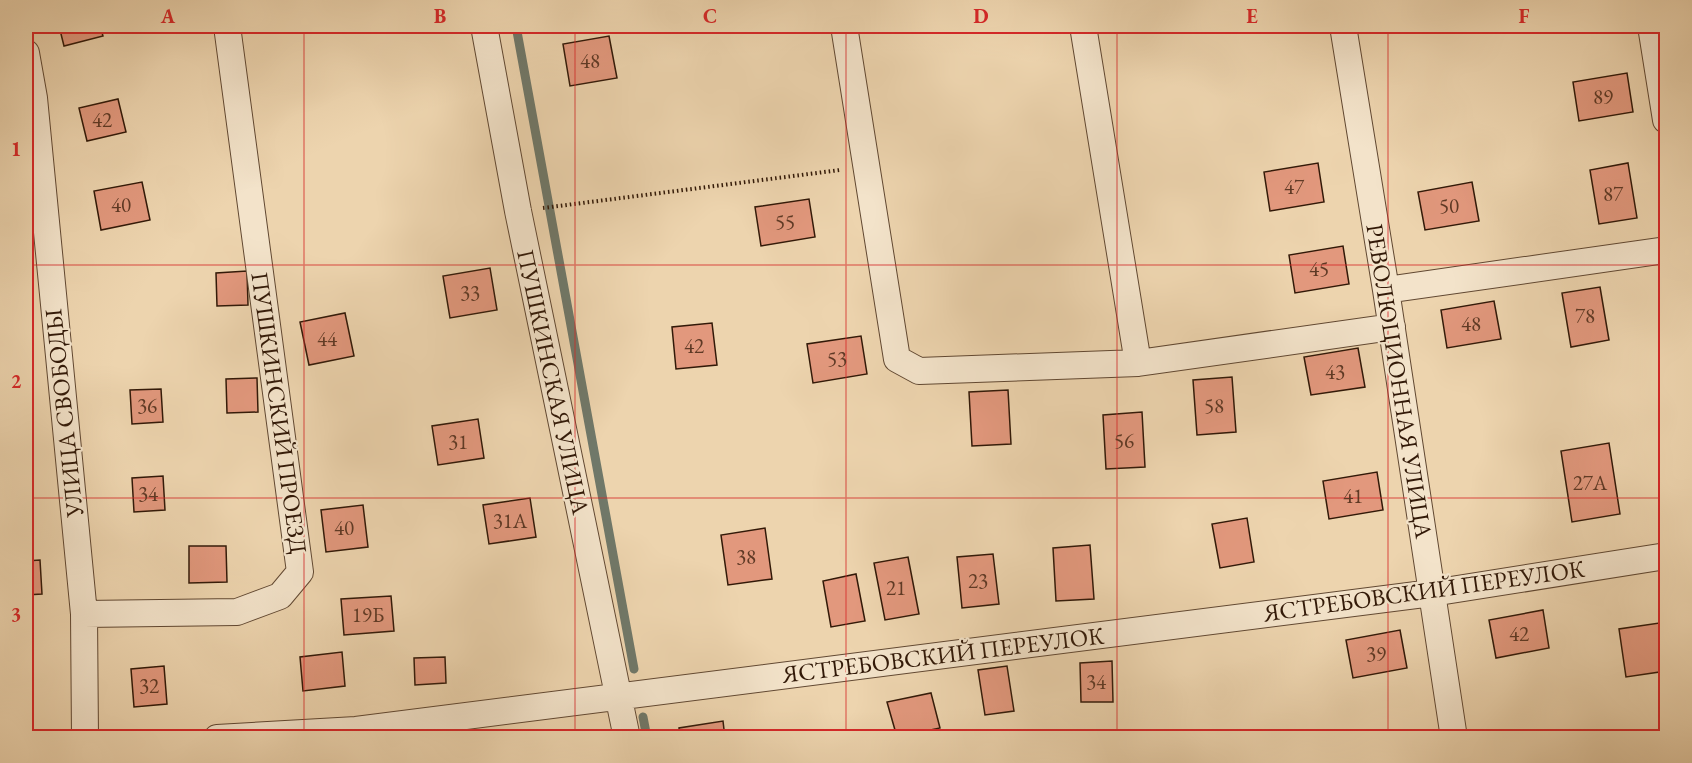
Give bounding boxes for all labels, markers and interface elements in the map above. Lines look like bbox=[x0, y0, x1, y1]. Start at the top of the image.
text: A bbox=[160, 3, 176, 29]
text: B bbox=[434, 3, 446, 29]
text: C bbox=[703, 3, 717, 29]
text: D bbox=[973, 3, 989, 29]
text: E bbox=[1246, 3, 1258, 29]
text: F bbox=[1519, 3, 1530, 29]
house number: 48 bbox=[580, 47, 600, 74]
house number: 89 bbox=[1593, 83, 1613, 110]
house number: 42 bbox=[92, 106, 112, 133]
text: 1 bbox=[11, 136, 21, 162]
house number: 47 bbox=[1284, 173, 1305, 200]
house number: 87 bbox=[1603, 180, 1624, 207]
house number: 40 bbox=[111, 191, 131, 218]
house number: 50 bbox=[1439, 192, 1459, 219]
house number: 55 bbox=[775, 208, 795, 235]
street label: РЕВОЛЮЦИОННАЯ УЛИЦА bbox=[1359, 221, 1440, 541]
street label: ПУШКИНСКАЯ УЛИЦА bbox=[510, 247, 597, 518]
house number: 45 bbox=[1309, 255, 1329, 282]
street label: ПУШКИНСКИЙ ПРОЕЗД bbox=[244, 270, 315, 556]
house number: 33 bbox=[460, 279, 480, 306]
house number: 78 bbox=[1575, 302, 1595, 329]
street label: УЛИЦА СВОБОДЫ bbox=[37, 307, 90, 520]
house number: 48 bbox=[1461, 310, 1481, 337]
house number: 44 bbox=[317, 325, 338, 352]
house number: 42 bbox=[684, 332, 704, 359]
house number: 53 bbox=[827, 345, 847, 372]
house number: 43 bbox=[1325, 358, 1345, 385]
text: 2 bbox=[11, 368, 22, 394]
house number: 36 bbox=[137, 392, 157, 419]
house number: 58 bbox=[1204, 392, 1224, 419]
house number: 56 bbox=[1114, 427, 1134, 454]
house number: 31 bbox=[448, 428, 468, 455]
house number: 27А bbox=[1573, 469, 1608, 496]
house number: 34 bbox=[138, 480, 159, 507]
house number: 41 bbox=[1343, 482, 1363, 509]
house number: 31А bbox=[493, 507, 528, 534]
house number: 40 bbox=[334, 514, 354, 541]
house number: 38 bbox=[736, 543, 756, 570]
street label: ЯСТРЕБОВСКИЙ ПЕРЕУЛОК bbox=[1260, 553, 1587, 629]
house number: 23 bbox=[968, 567, 988, 594]
house number: 21 bbox=[886, 574, 906, 601]
text: 3 bbox=[11, 601, 21, 627]
house number: 19Б bbox=[352, 601, 384, 628]
street label: ЯСТРЕБОВСКИЙ ПЕРЕУЛОК bbox=[779, 619, 1106, 690]
house number: 42 bbox=[1509, 620, 1529, 647]
house number: 39 bbox=[1366, 640, 1386, 667]
house number: 34 bbox=[1086, 668, 1107, 695]
house number: 32 bbox=[139, 672, 159, 699]

